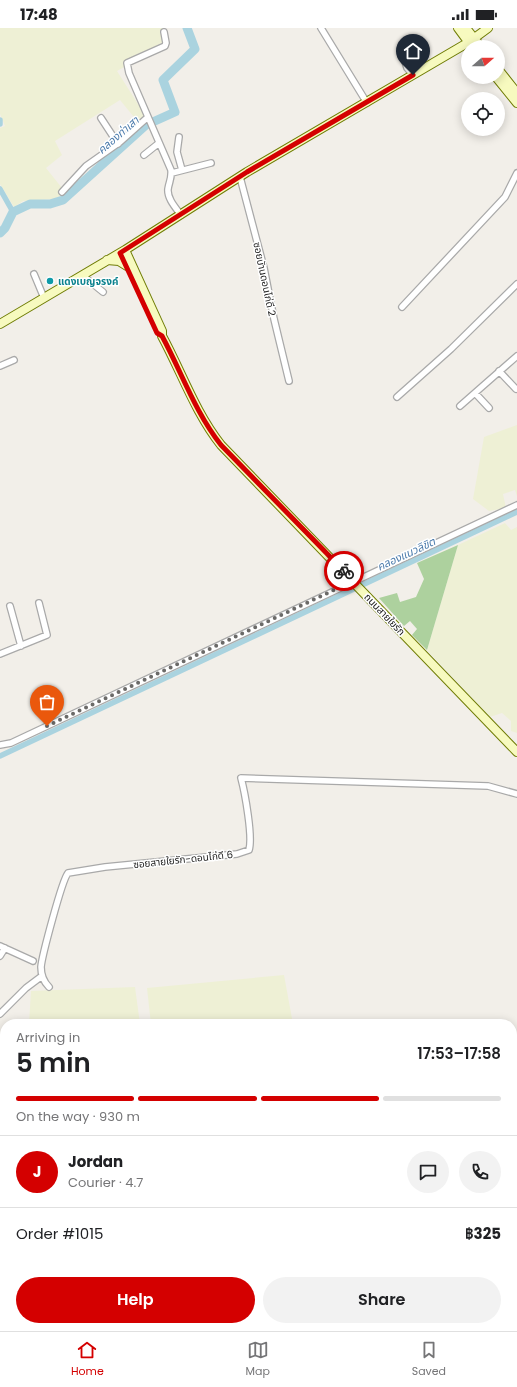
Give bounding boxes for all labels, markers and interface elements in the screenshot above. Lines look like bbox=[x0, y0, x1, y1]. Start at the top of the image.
text: 17:48 bbox=[20, 4, 58, 25]
pin bbox=[396, 34, 430, 75]
icon: home bbox=[402, 40, 424, 62]
north arrow bbox=[461, 40, 505, 84]
map controls bbox=[461, 40, 505, 136]
button: locate bbox=[461, 92, 505, 136]
water label: คลองท่าเสา bbox=[94, 112, 143, 158]
street label: ซอยบัานดอนไก่ดี 2 bbox=[249, 241, 280, 318]
place label: แดงเบญจรงค์ bbox=[58, 274, 118, 289]
marker: แดงเบญจรงค์ bbox=[45, 276, 55, 286]
water label: คลองแนวลิขิต bbox=[374, 533, 439, 575]
courier bbox=[324, 551, 364, 591]
icon: bike bbox=[333, 560, 355, 582]
street label: ถนนสายใยรัก bbox=[361, 590, 409, 639]
pin bbox=[30, 685, 64, 726]
icon: bag bbox=[36, 691, 58, 713]
street label: ซอยสายใยรัก-ดอนไก่ดี 6 bbox=[132, 847, 234, 872]
text: Arriving in bbox=[16, 1028, 80, 1047]
text: 17:53–17:58 bbox=[417, 1043, 501, 1064]
text: 5 min bbox=[16, 1045, 91, 1081]
text: On the way · 930 m bbox=[16, 1107, 140, 1126]
text: Jordan bbox=[68, 1151, 123, 1172]
button: chat bbox=[407, 1151, 449, 1193]
button: phone bbox=[459, 1151, 501, 1193]
text: J bbox=[33, 1161, 41, 1182]
text: Courier · 4.7 bbox=[68, 1173, 143, 1192]
text: Order #1015 bbox=[16, 1223, 103, 1244]
text: ฿325 bbox=[465, 1223, 501, 1244]
button: Help bbox=[16, 1277, 255, 1323]
button: Share bbox=[263, 1277, 501, 1323]
tab: Home bbox=[71, 1339, 104, 1380]
tab: Map bbox=[246, 1339, 270, 1380]
tab: Saved bbox=[412, 1339, 446, 1380]

